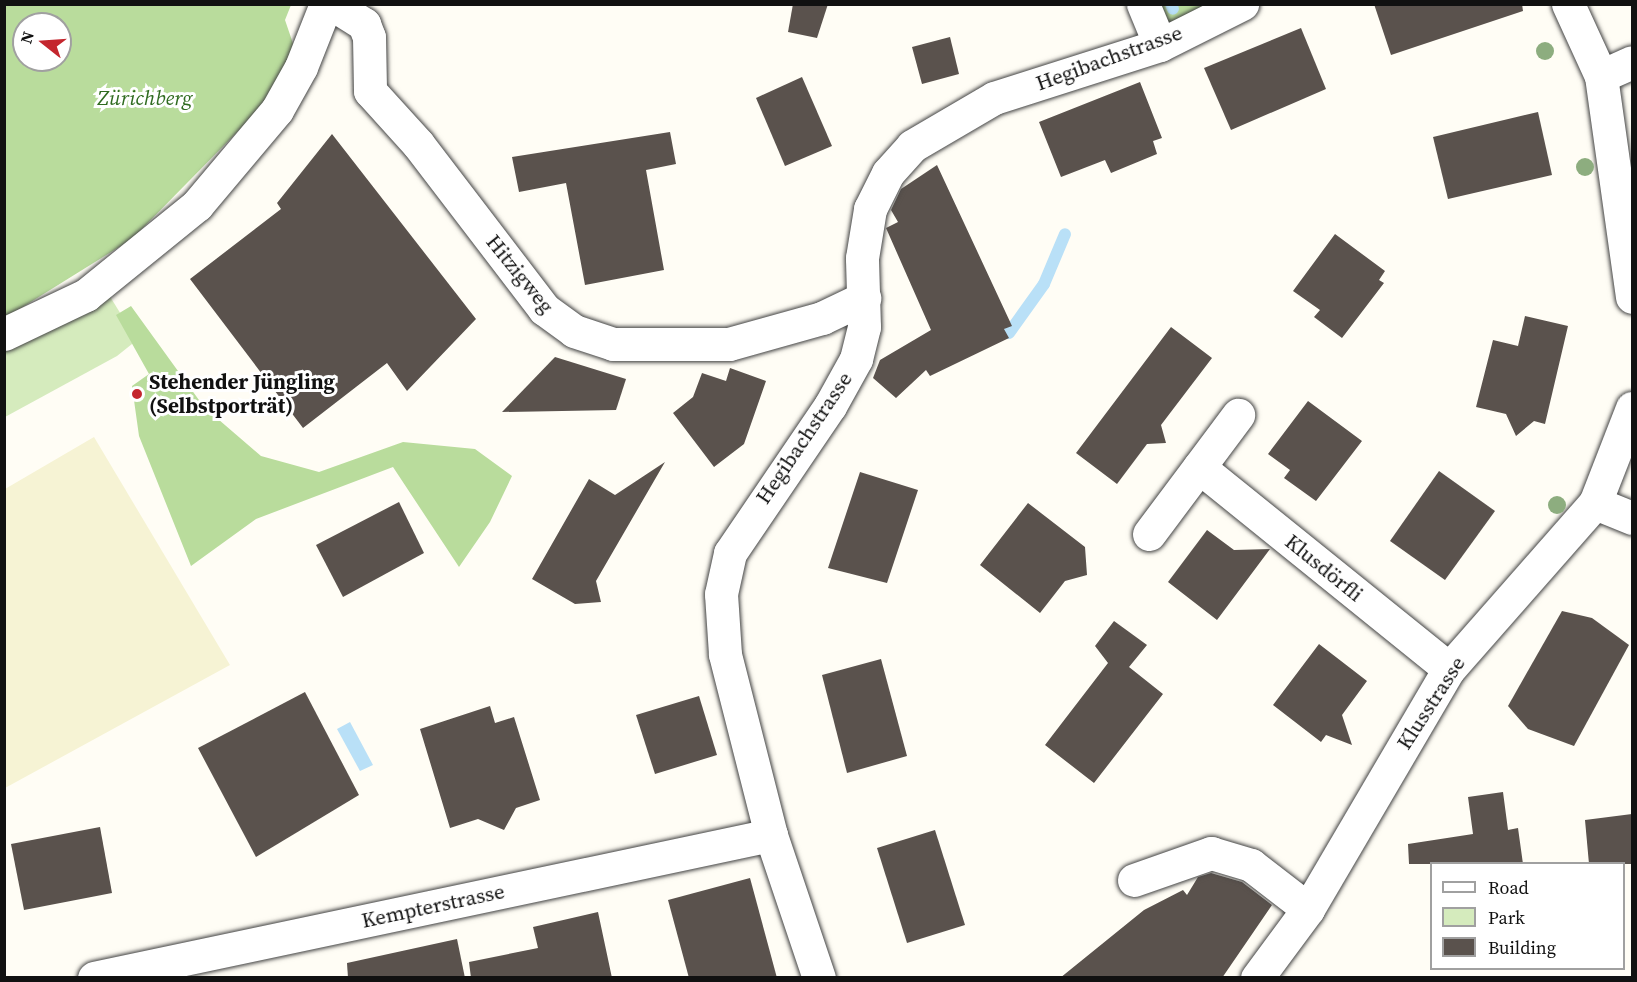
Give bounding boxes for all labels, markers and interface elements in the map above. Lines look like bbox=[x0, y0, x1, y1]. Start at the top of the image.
north arrow bbox=[12, 12, 72, 72]
street label: Hegibachstrasse bbox=[1033, 20, 1185, 96]
text: N bbox=[14, 29, 39, 46]
park label: Zürichberg bbox=[98, 85, 192, 111]
street label: Hitzigweg bbox=[481, 230, 559, 318]
street label: Hegibachstrasse bbox=[751, 367, 857, 509]
place label: Stehender Jüngling (Selbstporträt) bbox=[149, 369, 335, 419]
marker: Stehender Jüngling (Selbstporträt) bbox=[130, 387, 144, 401]
street label: Klusdörfli bbox=[1280, 529, 1368, 607]
street label: Klusstrasse bbox=[1392, 652, 1470, 754]
legend bbox=[1430, 862, 1625, 970]
text: Road bbox=[1488, 875, 1529, 900]
street label: Kempterstrasse bbox=[359, 879, 507, 933]
text: Park bbox=[1488, 905, 1525, 930]
text: Building bbox=[1488, 935, 1556, 960]

